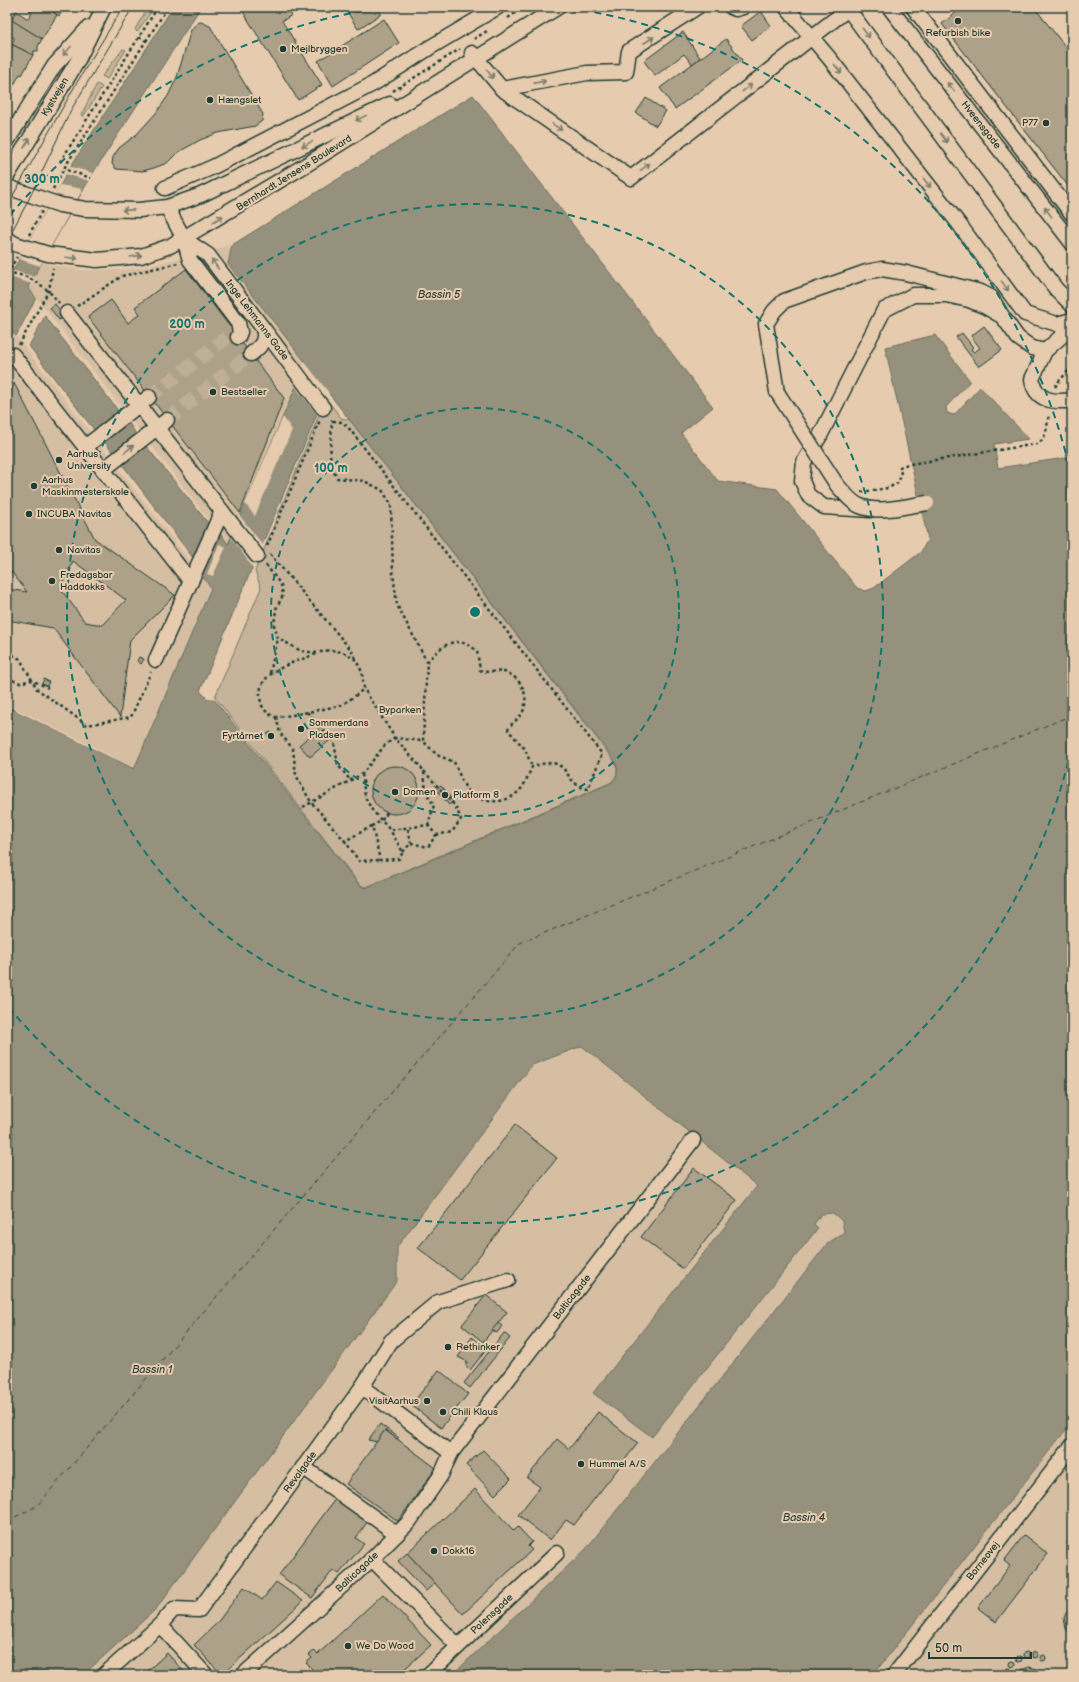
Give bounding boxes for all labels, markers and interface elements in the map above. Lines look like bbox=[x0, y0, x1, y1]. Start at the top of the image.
marker: Refurbish bike bbox=[953, 16, 963, 26]
place label: Refurbish bike bbox=[926, 27, 991, 39]
one-way arrow bbox=[862, 28, 870, 39]
one-way arrow bbox=[643, 36, 654, 44]
place label: Mejlbryggen bbox=[291, 43, 348, 55]
marker: Mejlbryggen bbox=[278, 44, 288, 54]
one-way arrow bbox=[62, 46, 72, 56]
one-way arrow bbox=[834, 64, 842, 75]
one-way arrow bbox=[485, 68, 494, 79]
street label: Kystvejen bbox=[39, 75, 71, 119]
one-way arrow bbox=[533, 77, 546, 85]
one-way arrow bbox=[947, 82, 955, 93]
one-way arrow bbox=[742, 83, 753, 92]
place label: Hængslet bbox=[218, 94, 261, 106]
marker: Hængslet bbox=[205, 95, 215, 105]
street label: Hveensgade bbox=[959, 99, 1003, 151]
one-way arrow bbox=[356, 115, 368, 122]
place label: P77 bbox=[1022, 117, 1038, 129]
marker: P77 bbox=[1041, 118, 1051, 128]
one-way arrow bbox=[552, 123, 563, 131]
street label: Bernhardt Jensens Boulevard bbox=[234, 132, 354, 214]
one-way arrow bbox=[939, 132, 948, 143]
one-way arrow bbox=[24, 137, 32, 149]
one-way arrow bbox=[301, 141, 313, 148]
one-way arrow bbox=[639, 163, 650, 172]
text: 300 m bbox=[24, 172, 60, 187]
one-way arrow bbox=[922, 177, 931, 188]
one-way arrow bbox=[122, 206, 135, 214]
one-way arrow bbox=[1044, 206, 1052, 217]
one-way arrow bbox=[212, 214, 224, 222]
one-way arrow bbox=[129, 252, 142, 260]
one-way arrow bbox=[65, 254, 78, 262]
one-way arrow bbox=[210, 259, 219, 270]
street label: Inge Lehmanns Gade bbox=[223, 277, 291, 363]
one-way arrow bbox=[1001, 281, 1009, 292]
water label: Bassin 5 bbox=[418, 288, 461, 301]
text: 200 m bbox=[169, 317, 205, 332]
place label: Bestseller bbox=[221, 386, 267, 398]
marker: Bestseller bbox=[208, 387, 218, 397]
one-way arrow bbox=[123, 445, 134, 454]
place label: Aarhus University bbox=[67, 448, 112, 472]
marker: Aarhus University bbox=[54, 455, 64, 465]
text: 100 m bbox=[314, 461, 348, 476]
place label: Aarhus Maskinmesterskole bbox=[42, 474, 129, 498]
marker: Aarhus Maskinmesterskole bbox=[29, 481, 39, 491]
place label: INCUBA Navitas bbox=[37, 508, 111, 520]
marker: INCUBA Navitas bbox=[24, 509, 34, 519]
place label: Navitas bbox=[67, 544, 101, 556]
marker: Navitas bbox=[54, 545, 64, 555]
place label: Fredagsbar Haddokks bbox=[60, 569, 113, 593]
marker: Fredagsbar Haddokks bbox=[47, 576, 57, 586]
centre of rings bbox=[468, 605, 482, 619]
park label: Byparken bbox=[379, 704, 422, 716]
place label: Sommerdans Pladsen bbox=[309, 717, 369, 741]
marker: Sommerdans Pladsen bbox=[296, 724, 306, 734]
place label: Fyrtårnet bbox=[222, 730, 263, 742]
marker: Fyrtårnet bbox=[266, 731, 276, 741]
place label: Domen bbox=[403, 786, 436, 798]
marker: Domen bbox=[390, 787, 400, 797]
place label: Platform 8 bbox=[453, 789, 499, 801]
marker: Platform 8 bbox=[440, 790, 450, 800]
street label: Balticagade bbox=[551, 1272, 593, 1322]
place label: Rethinker bbox=[456, 1341, 500, 1353]
marker: Rethinker bbox=[443, 1342, 453, 1352]
water label: Bassin 1 bbox=[132, 1363, 173, 1376]
place label: VisitAarhus bbox=[369, 1395, 419, 1407]
marker: VisitAarhus bbox=[422, 1396, 432, 1406]
place label: Chili Klaus bbox=[451, 1406, 498, 1418]
marker: Chili Klaus bbox=[438, 1407, 448, 1417]
street label: Revalgade bbox=[281, 1449, 319, 1495]
place label: Hummel A/S bbox=[589, 1458, 646, 1470]
marker: Hummel A/S bbox=[576, 1459, 586, 1469]
water label: Bassin 4 bbox=[783, 1511, 826, 1524]
street label: Borneovej bbox=[964, 1539, 1002, 1583]
place label: Dokk16 bbox=[442, 1545, 475, 1557]
marker: Dokk16 bbox=[429, 1546, 439, 1556]
street label: Balticagade bbox=[333, 1549, 381, 1595]
street label: Polensgade bbox=[468, 1591, 516, 1637]
scale bar bbox=[929, 1634, 1031, 1660]
place label: We Do Wood bbox=[356, 1640, 414, 1652]
marker: We Do Wood bbox=[343, 1641, 353, 1651]
text: 50 m bbox=[935, 1641, 962, 1656]

